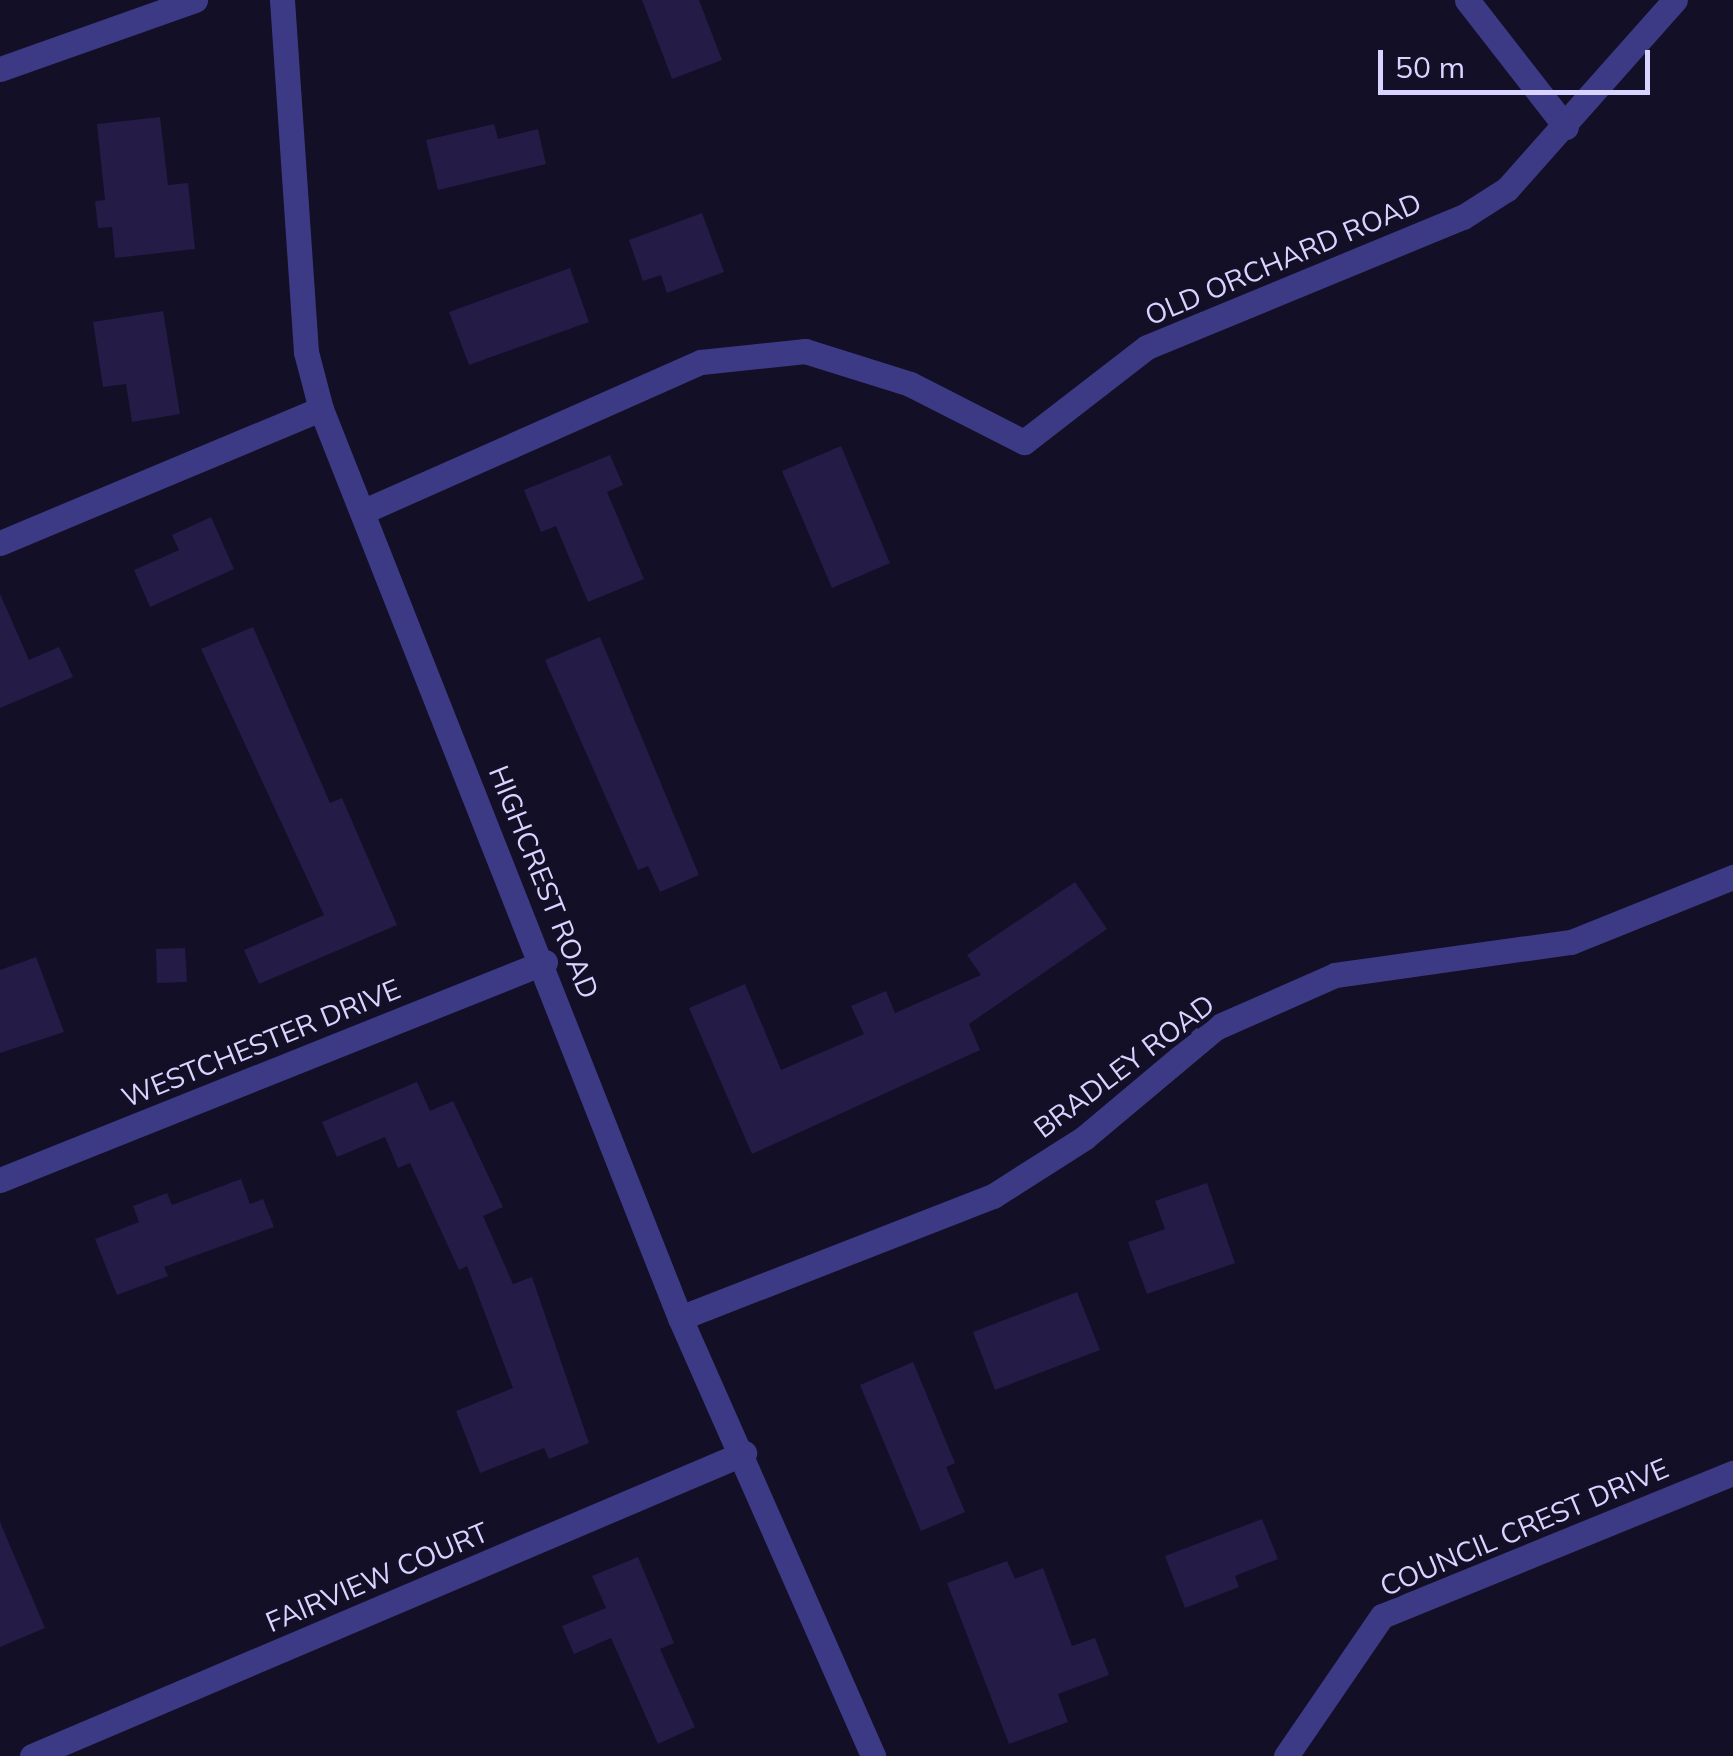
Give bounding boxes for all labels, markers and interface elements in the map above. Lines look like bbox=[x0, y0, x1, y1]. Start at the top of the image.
scale bar bbox=[1383, 30, 1656, 92]
text: 50 m bbox=[1395, 48, 1465, 86]
street label: OLD ORCHARD ROAD bbox=[1140, 186, 1426, 332]
street label: HIGHCREST ROAD bbox=[482, 760, 606, 1004]
street label: WESTCHESTER DRIVE bbox=[117, 972, 405, 1114]
street label: BRADLEY ROAD bbox=[1027, 987, 1221, 1145]
street label: COUNCIL CREST DRIVE bbox=[1375, 1451, 1673, 1603]
street label: FAIRVIEW COURT bbox=[260, 1515, 494, 1639]

